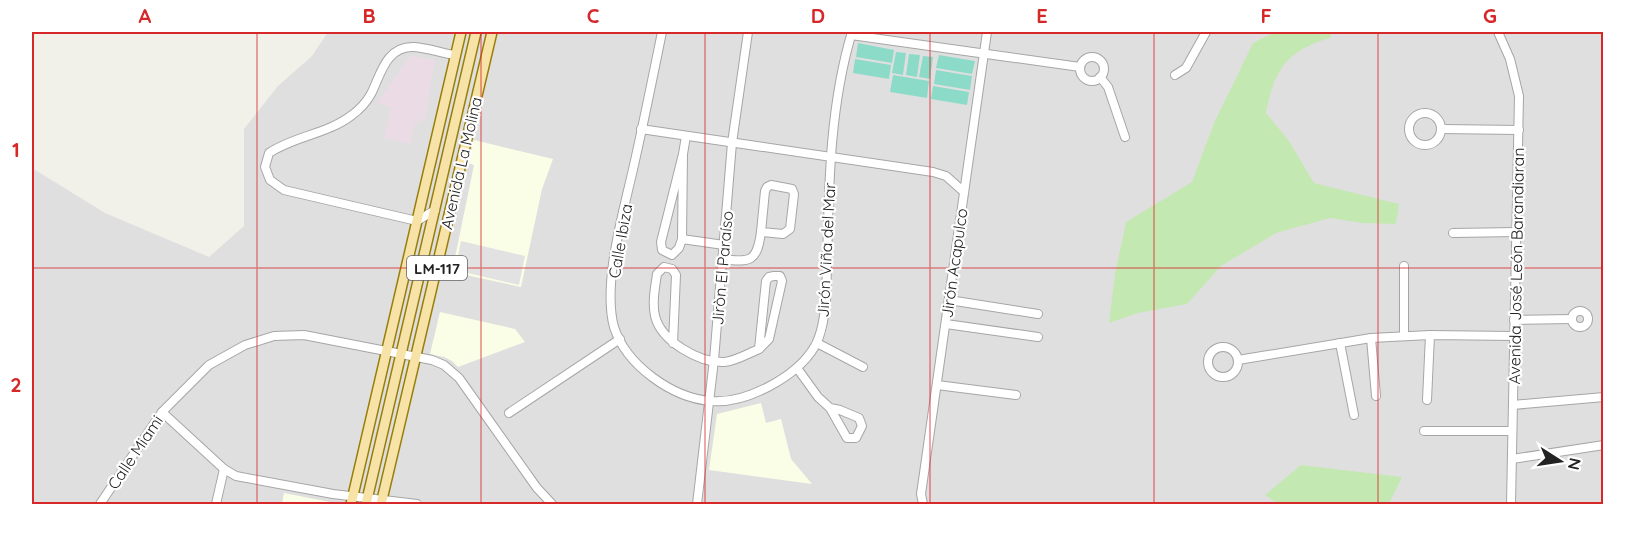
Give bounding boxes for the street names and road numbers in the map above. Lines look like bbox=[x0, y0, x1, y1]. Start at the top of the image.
street label: Avenida La Molina bbox=[436, 95, 486, 231]
street label: Avenida José León Barandiaran bbox=[1504, 147, 1528, 385]
street label: Jirón Viña del Mar bbox=[812, 182, 840, 318]
street label: Calle Ibiza bbox=[604, 202, 636, 280]
street label: Jirón Acapulco bbox=[936, 207, 972, 319]
street label: Jiròn El Paraíso bbox=[707, 210, 737, 326]
road number: LM-117 bbox=[407, 256, 467, 280]
street label: Calle Miami bbox=[103, 411, 167, 493]

